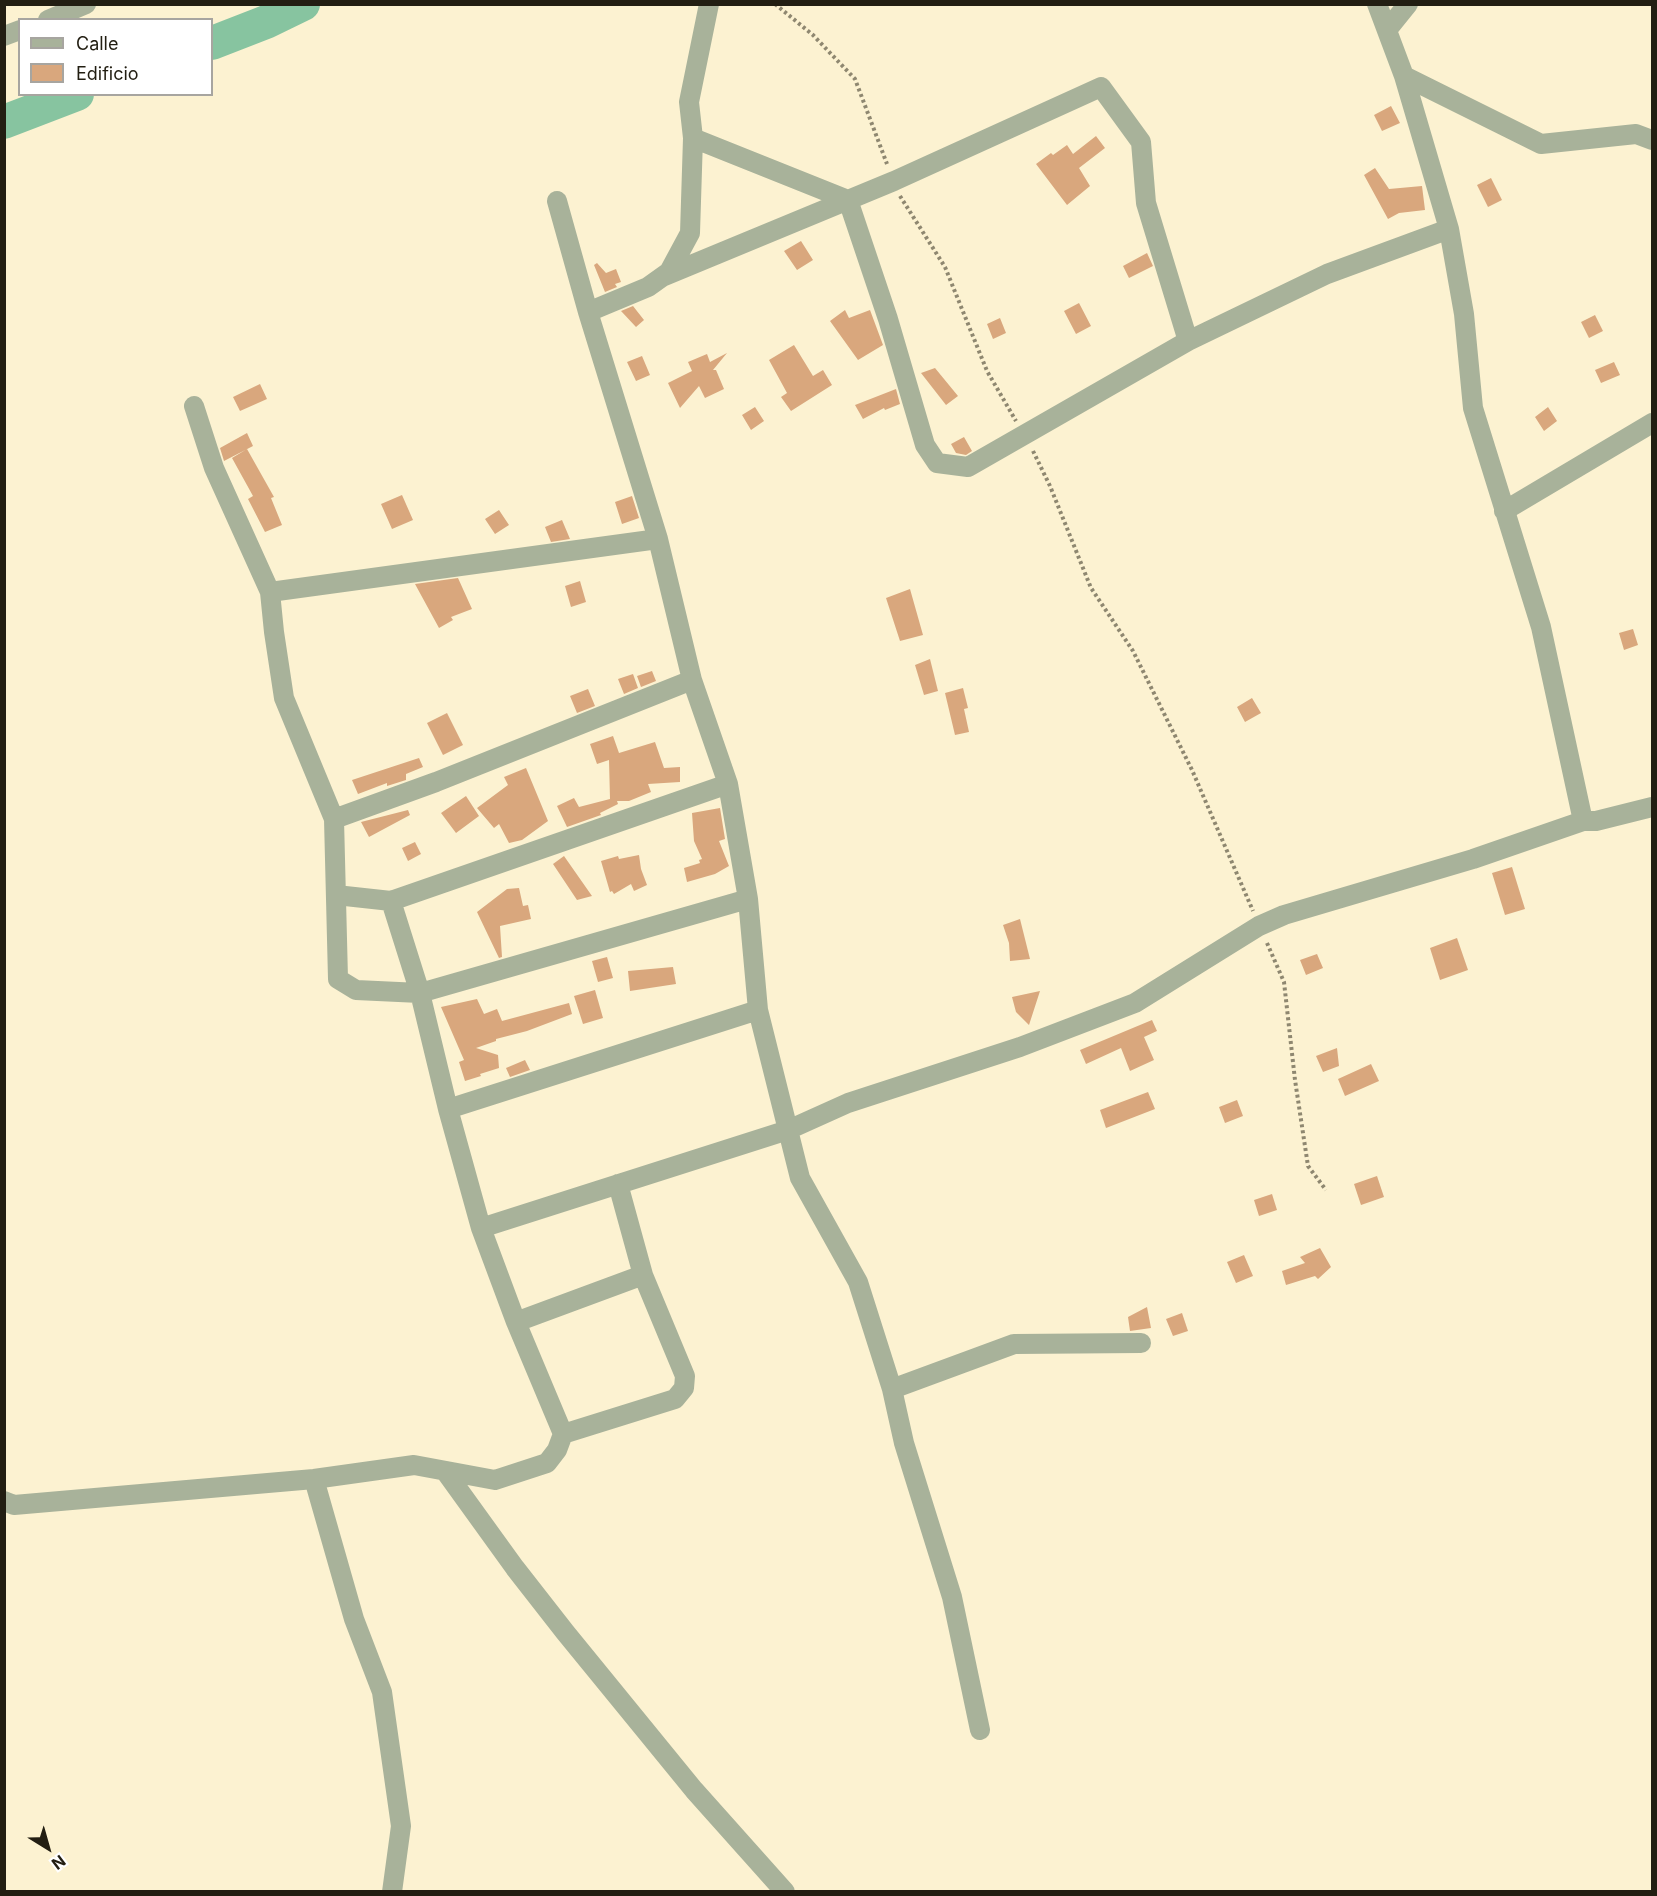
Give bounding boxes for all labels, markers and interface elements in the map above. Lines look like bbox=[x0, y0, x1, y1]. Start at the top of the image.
legend bbox=[18, 18, 213, 96]
text: Calle bbox=[76, 33, 118, 54]
text: Edificio bbox=[76, 63, 139, 84]
north arrow bbox=[18, 1818, 78, 1878]
text: N bbox=[48, 1851, 70, 1874]

